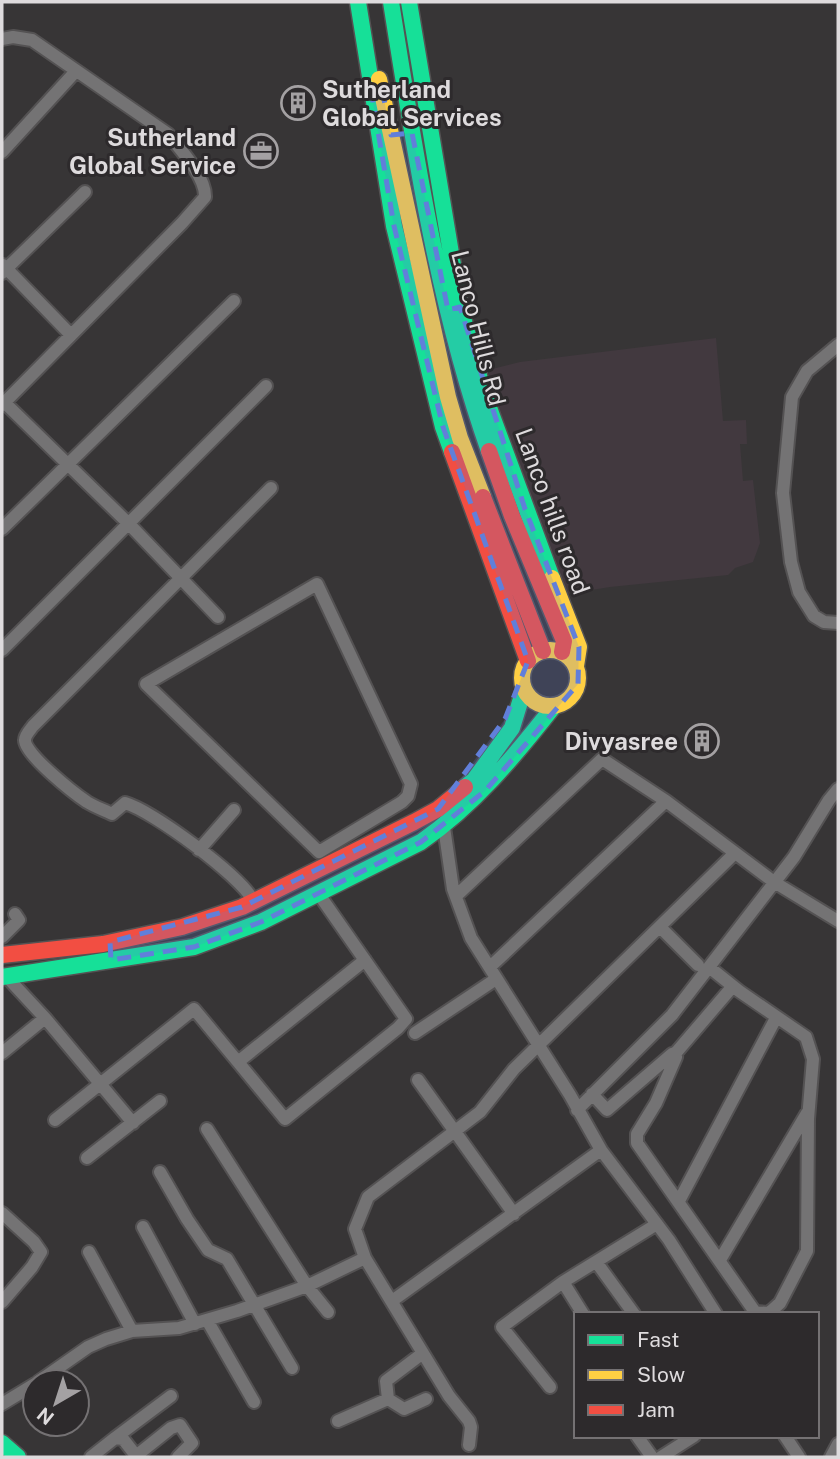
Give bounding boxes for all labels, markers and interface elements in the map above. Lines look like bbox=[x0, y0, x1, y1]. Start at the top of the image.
place label: Sutherland Global Services bbox=[322, 75, 502, 131]
building icon: Sutherland Global Services bbox=[279, 84, 317, 122]
place label: Sutherland Global Service bbox=[69, 123, 236, 179]
office icon: Sutherland Global Service bbox=[242, 132, 280, 170]
street label: Lanco Hills Rd bbox=[446, 247, 512, 409]
street label: Lanco hills road bbox=[510, 424, 596, 598]
building icon: Divyasree bbox=[683, 722, 721, 760]
place label: Divyasree bbox=[565, 727, 678, 755]
legend bbox=[574, 1312, 819, 1438]
text: Fast bbox=[637, 1327, 679, 1352]
text: Slow bbox=[637, 1362, 685, 1387]
north arrow bbox=[21, 1368, 91, 1438]
text: Jam bbox=[637, 1397, 675, 1422]
text: N bbox=[33, 1403, 58, 1429]

